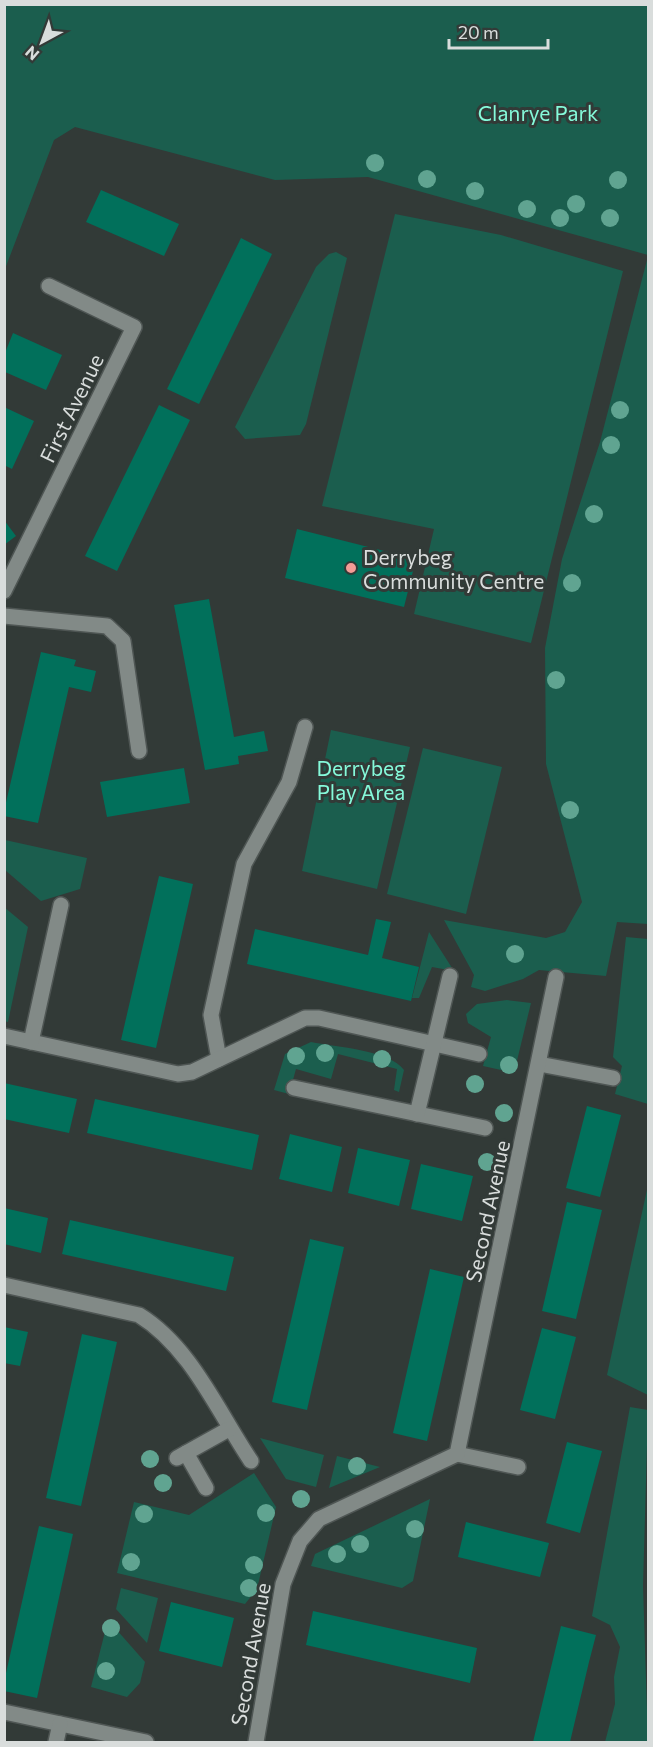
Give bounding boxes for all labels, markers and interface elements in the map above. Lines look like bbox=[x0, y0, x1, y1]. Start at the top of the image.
north arrow bbox=[12, 12, 72, 72]
scale bar bbox=[449, 12, 548, 50]
text: 20 m bbox=[458, 21, 499, 43]
text: N bbox=[21, 43, 43, 65]
park label: Clanrye Park bbox=[478, 100, 598, 125]
street label: First Avenue bbox=[34, 350, 108, 466]
place label: Derrybeg Community Centre bbox=[363, 544, 544, 593]
marker: Derrybeg Community Centre bbox=[344, 561, 358, 575]
park label: Derrybeg Play Area bbox=[316, 755, 406, 804]
street label: Second Avenue bbox=[460, 1138, 514, 1284]
street label: Second Avenue bbox=[225, 1581, 275, 1727]

